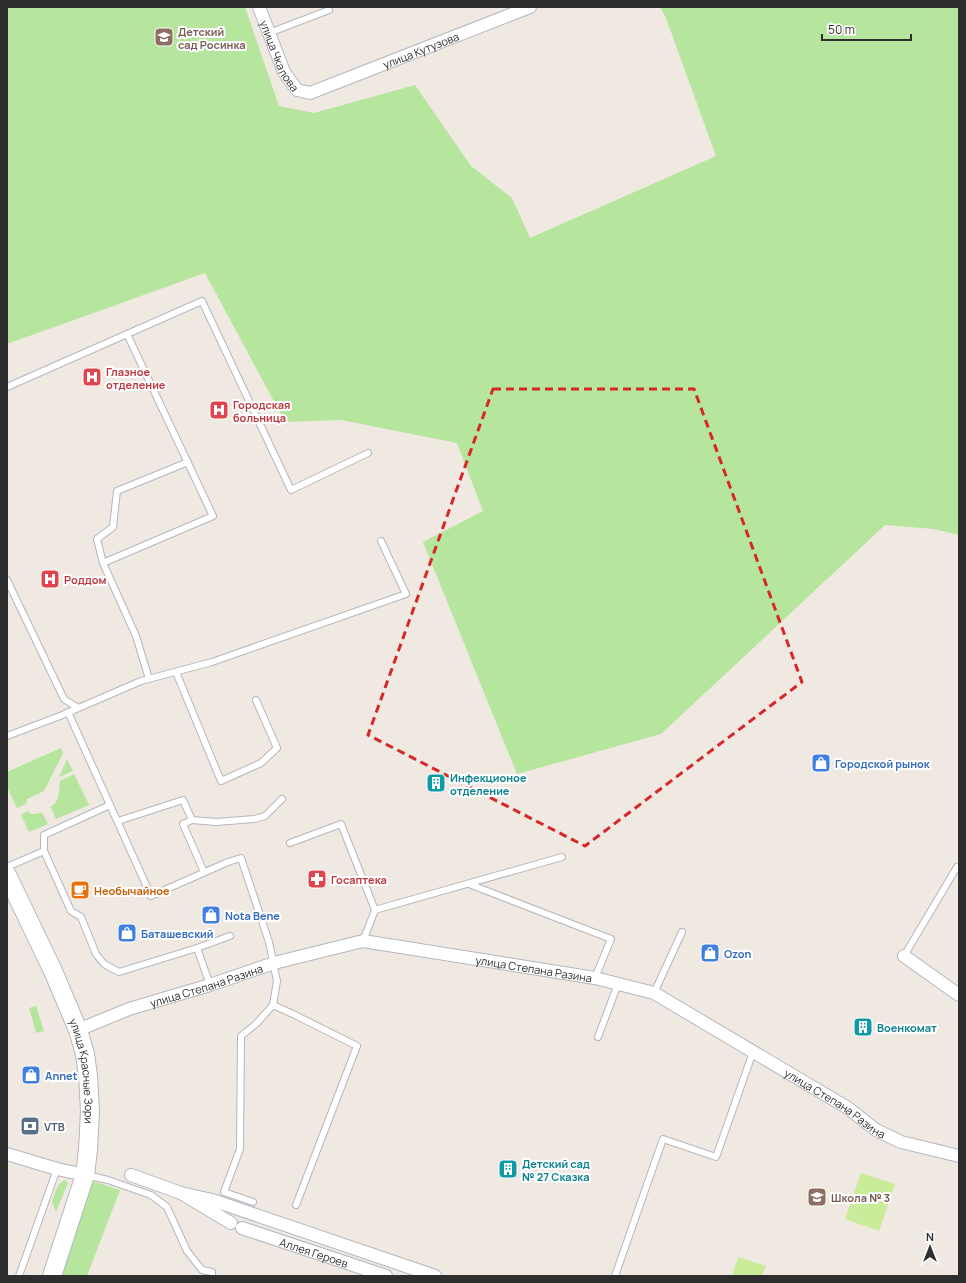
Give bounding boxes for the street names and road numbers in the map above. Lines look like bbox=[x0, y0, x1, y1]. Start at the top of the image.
street label: улица Чкалова bbox=[257, 18, 303, 94]
street label: улица Кутузова bbox=[380, 28, 461, 71]
street label: улица Степана Разина bbox=[475, 952, 593, 985]
street label: улица Степана Разина bbox=[148, 960, 265, 1010]
street label: улица Красные Зори bbox=[66, 1016, 98, 1124]
street label: улица Степана Разина bbox=[782, 1065, 888, 1141]
street label: Аллея Героев bbox=[278, 1234, 350, 1270]

